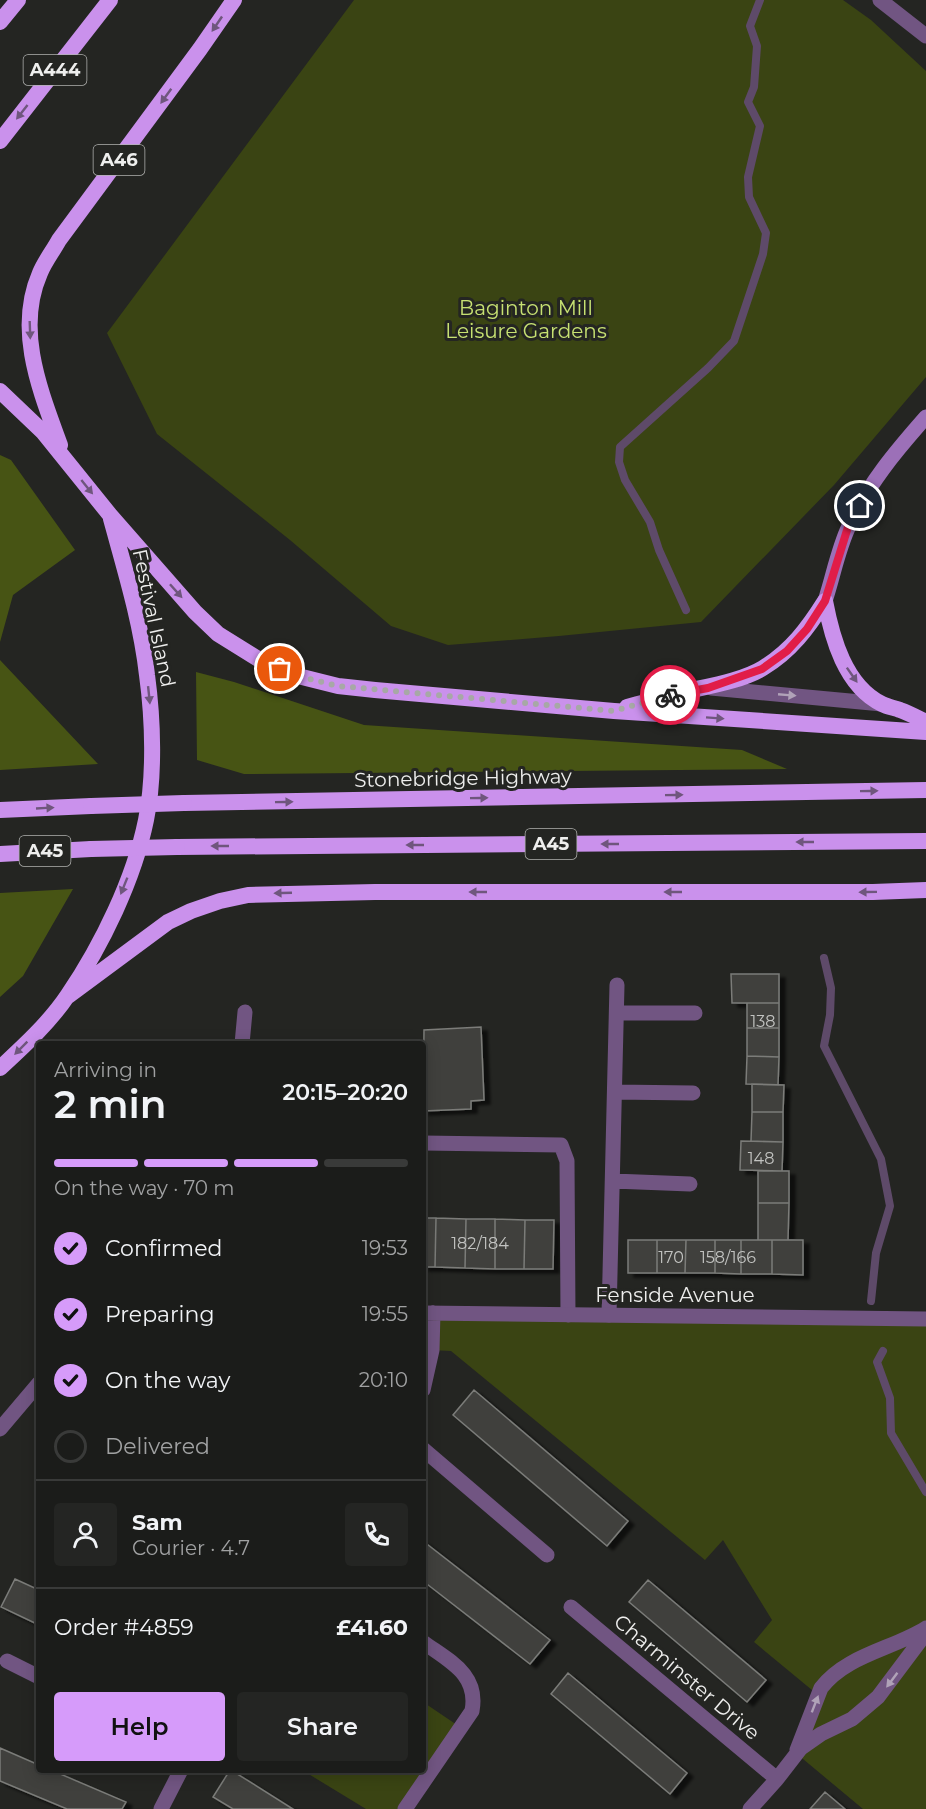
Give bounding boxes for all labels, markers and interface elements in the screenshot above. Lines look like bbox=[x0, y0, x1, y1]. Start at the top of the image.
one-way arrow bbox=[211, 16, 223, 32]
road number: A444 bbox=[23, 55, 86, 85]
one-way arrow bbox=[160, 88, 172, 104]
one-way arrow bbox=[16, 104, 29, 120]
road number: A46 bbox=[94, 145, 144, 175]
park label: Baginton Mill Leisure Gardens bbox=[445, 296, 607, 343]
one-way arrow bbox=[25, 321, 35, 340]
one-way arrow bbox=[81, 480, 93, 495]
pin bbox=[834, 480, 885, 531]
icon: home bbox=[843, 489, 876, 522]
street label: Festival Island bbox=[128, 547, 180, 689]
one-way arrow bbox=[169, 583, 182, 598]
pin bbox=[254, 643, 305, 694]
icon: bag bbox=[263, 652, 296, 685]
courier bbox=[640, 665, 700, 725]
one-way arrow bbox=[846, 666, 858, 682]
icon: bike bbox=[654, 679, 687, 712]
one-way arrow bbox=[144, 686, 154, 705]
one-way arrow bbox=[778, 690, 797, 700]
one-way arrow bbox=[705, 713, 724, 722]
street label: Stonebridge Highway bbox=[354, 764, 572, 792]
one-way arrow bbox=[860, 786, 879, 796]
one-way arrow bbox=[665, 790, 684, 800]
one-way arrow bbox=[470, 793, 489, 803]
one-way arrow bbox=[275, 797, 294, 806]
one-way arrow bbox=[36, 804, 55, 813]
road number: A45 bbox=[526, 829, 576, 859]
road number: A45 bbox=[20, 836, 70, 866]
one-way arrow bbox=[795, 837, 814, 847]
one-way arrow bbox=[600, 839, 619, 848]
one-way arrow bbox=[405, 840, 424, 850]
one-way arrow bbox=[210, 842, 229, 851]
one-way arrow bbox=[119, 877, 128, 895]
one-way arrow bbox=[468, 887, 487, 897]
one-way arrow bbox=[663, 887, 682, 897]
one-way arrow bbox=[858, 887, 877, 897]
one-way arrow bbox=[273, 889, 292, 898]
house number: 138 bbox=[750, 1012, 776, 1031]
one-way arrow bbox=[14, 1041, 28, 1055]
text: Arriving in bbox=[54, 1058, 157, 1082]
text: 20:15–20:20 bbox=[283, 1079, 408, 1106]
text: 2 min bbox=[54, 1080, 167, 1128]
house number: 148 bbox=[748, 1149, 774, 1168]
text: On the way · 70 m bbox=[54, 1176, 235, 1200]
icon: check bbox=[54, 1232, 87, 1265]
house number: 182/184 bbox=[451, 1234, 509, 1253]
text: Confirmed bbox=[105, 1235, 222, 1262]
text: 19:53 bbox=[362, 1236, 408, 1260]
house number: 170 bbox=[658, 1248, 684, 1267]
house number: 158/166 bbox=[700, 1248, 756, 1267]
street label: Fenside Avenue bbox=[595, 1283, 755, 1307]
icon: check bbox=[54, 1298, 87, 1331]
text: Preparing bbox=[105, 1301, 214, 1328]
text: 19:55 bbox=[362, 1302, 408, 1326]
icon: check bbox=[54, 1364, 87, 1397]
text: On the way bbox=[105, 1367, 230, 1394]
text: 20:10 bbox=[359, 1368, 408, 1392]
text: Delivered bbox=[105, 1433, 210, 1460]
button: person bbox=[54, 1503, 117, 1566]
button: phone bbox=[345, 1503, 408, 1566]
text: Sam bbox=[132, 1509, 183, 1536]
text: Courier · 4.7 bbox=[132, 1536, 250, 1560]
street label: Charminster Drive bbox=[609, 1609, 765, 1745]
text: Order #4859 bbox=[54, 1614, 194, 1641]
text: £41.60 bbox=[336, 1614, 408, 1641]
one-way arrow bbox=[886, 1672, 898, 1688]
button: Help bbox=[54, 1692, 225, 1761]
button: Share bbox=[237, 1692, 408, 1761]
one-way arrow bbox=[810, 1695, 820, 1713]

